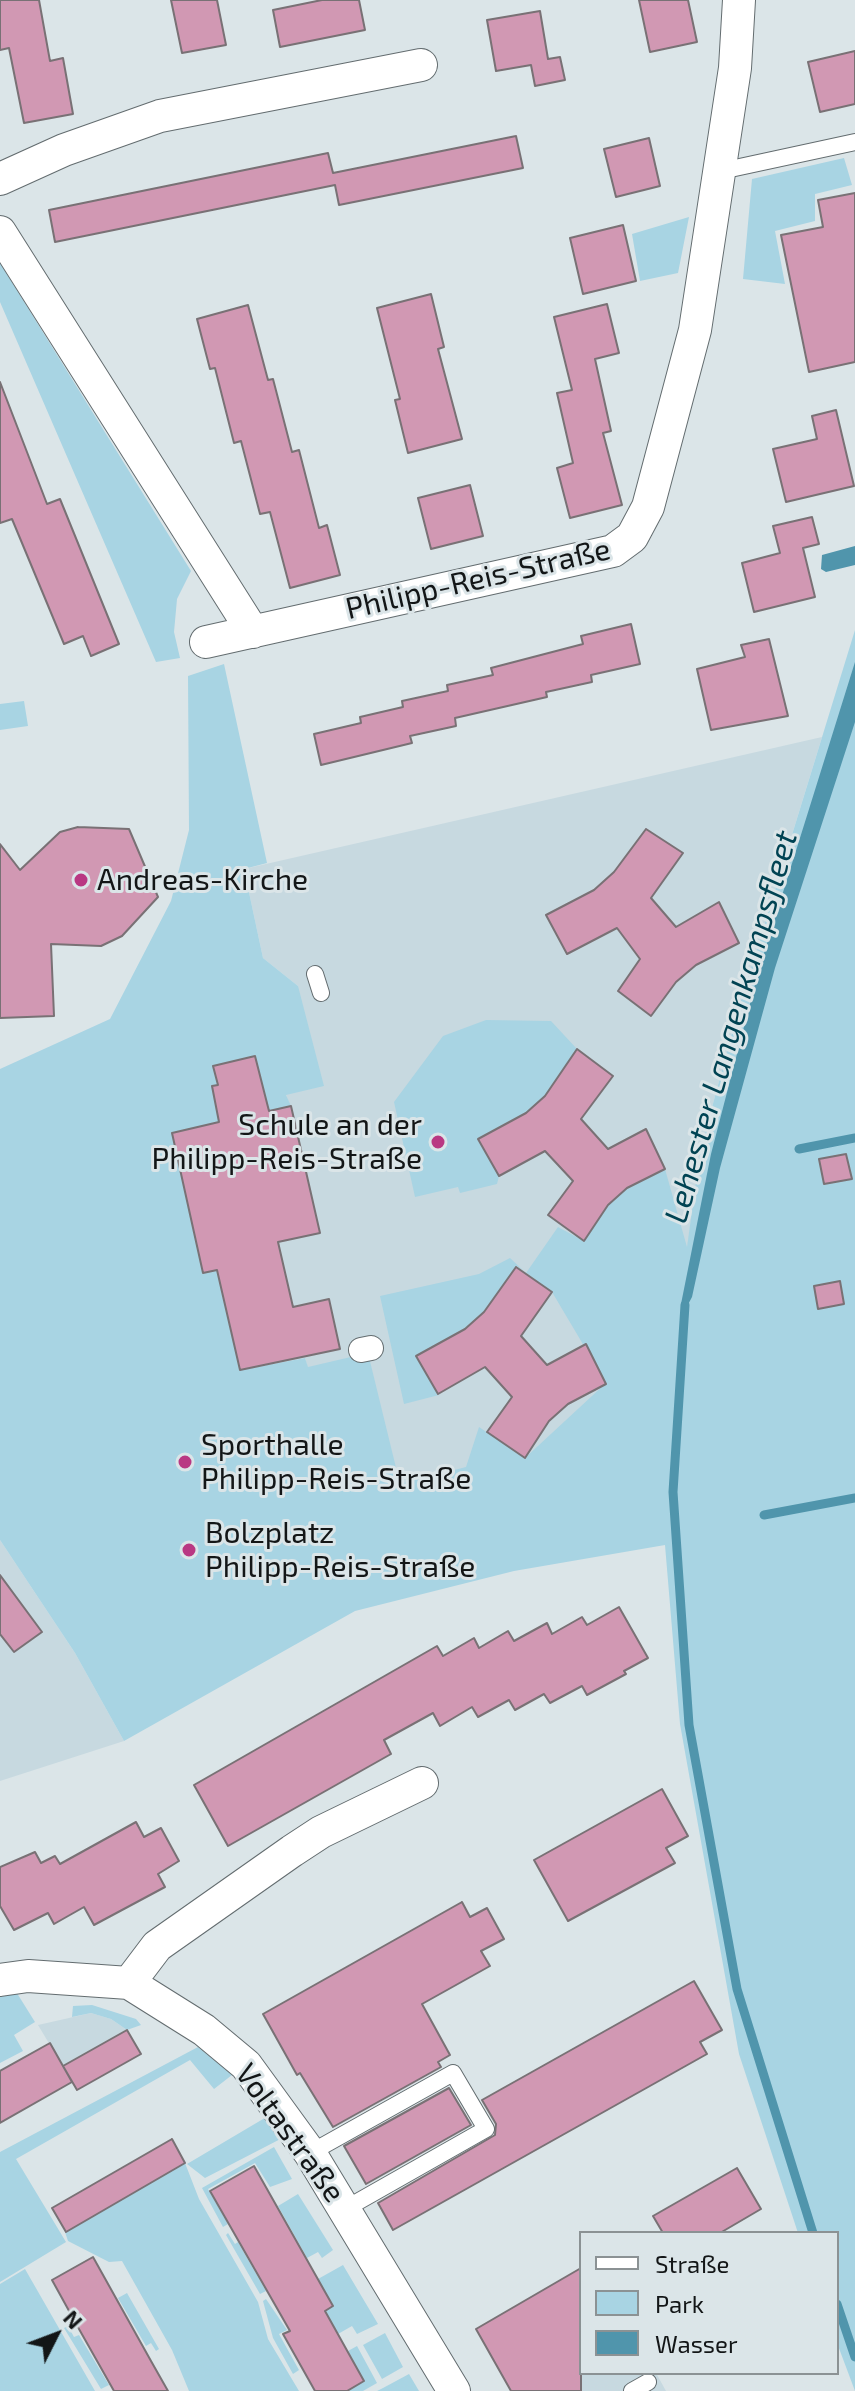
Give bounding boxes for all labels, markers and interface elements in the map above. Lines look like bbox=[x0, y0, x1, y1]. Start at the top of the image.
street label: Philipp-Reis-Straße bbox=[342, 531, 614, 627]
water label: Lehester Langenkampsfleet bbox=[657, 826, 805, 1228]
place label: Andreas-Kirche bbox=[97, 862, 308, 898]
marker: Andreas-Kirche bbox=[72, 871, 90, 889]
place label: Schule an der Philipp-Reis-Straße bbox=[152, 1107, 422, 1178]
marker: Schule an der Philipp-Reis-Straße bbox=[429, 1133, 447, 1151]
place label: Sporthalle Philipp-Reis-Straße bbox=[201, 1427, 471, 1498]
marker: Sporthalle Philipp-Reis-Straße bbox=[176, 1453, 194, 1471]
place label: Bolzplatz Philipp-Reis-Straße bbox=[205, 1515, 475, 1586]
marker: Bolzplatz Philipp-Reis-Straße bbox=[180, 1541, 198, 1559]
street label: Voltastraße bbox=[228, 2057, 352, 2209]
legend bbox=[579, 2231, 839, 2375]
text: Straße bbox=[655, 2249, 729, 2278]
text: Park bbox=[655, 2289, 704, 2318]
north arrow bbox=[16, 2295, 96, 2375]
text: N bbox=[59, 2304, 89, 2334]
text: Wasser bbox=[655, 2329, 738, 2358]

